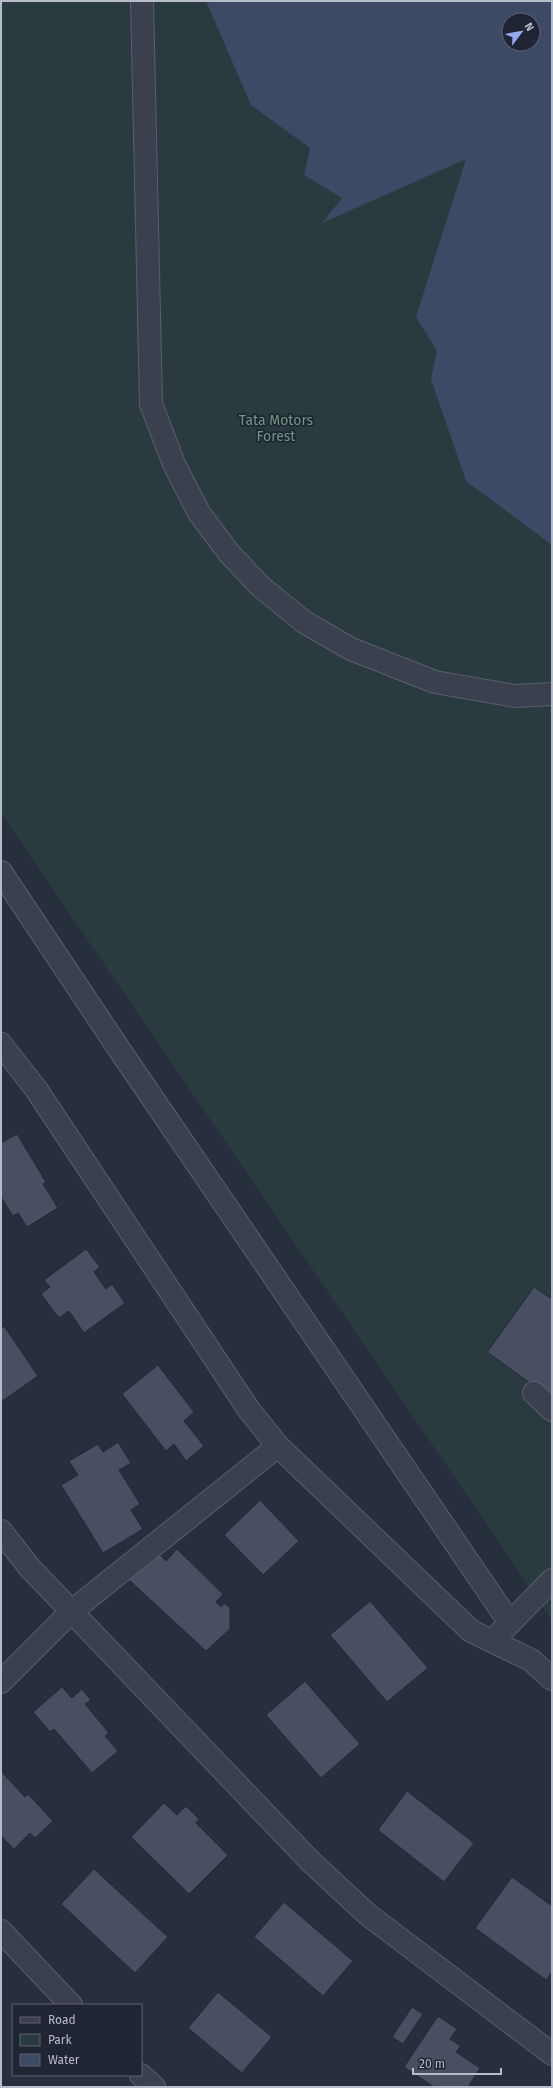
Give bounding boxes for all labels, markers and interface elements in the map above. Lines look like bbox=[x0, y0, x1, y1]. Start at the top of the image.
north arrow bbox=[501, 12, 541, 52]
text: N bbox=[522, 20, 537, 34]
park label: Tata Motors Forest bbox=[239, 412, 314, 445]
legend bbox=[12, 2004, 142, 2076]
text: Road bbox=[48, 2013, 76, 2027]
text: Park bbox=[48, 2033, 72, 2047]
scale bar bbox=[413, 2050, 501, 2076]
text: Water bbox=[48, 2053, 80, 2067]
text: 20 m bbox=[419, 2057, 445, 2071]

